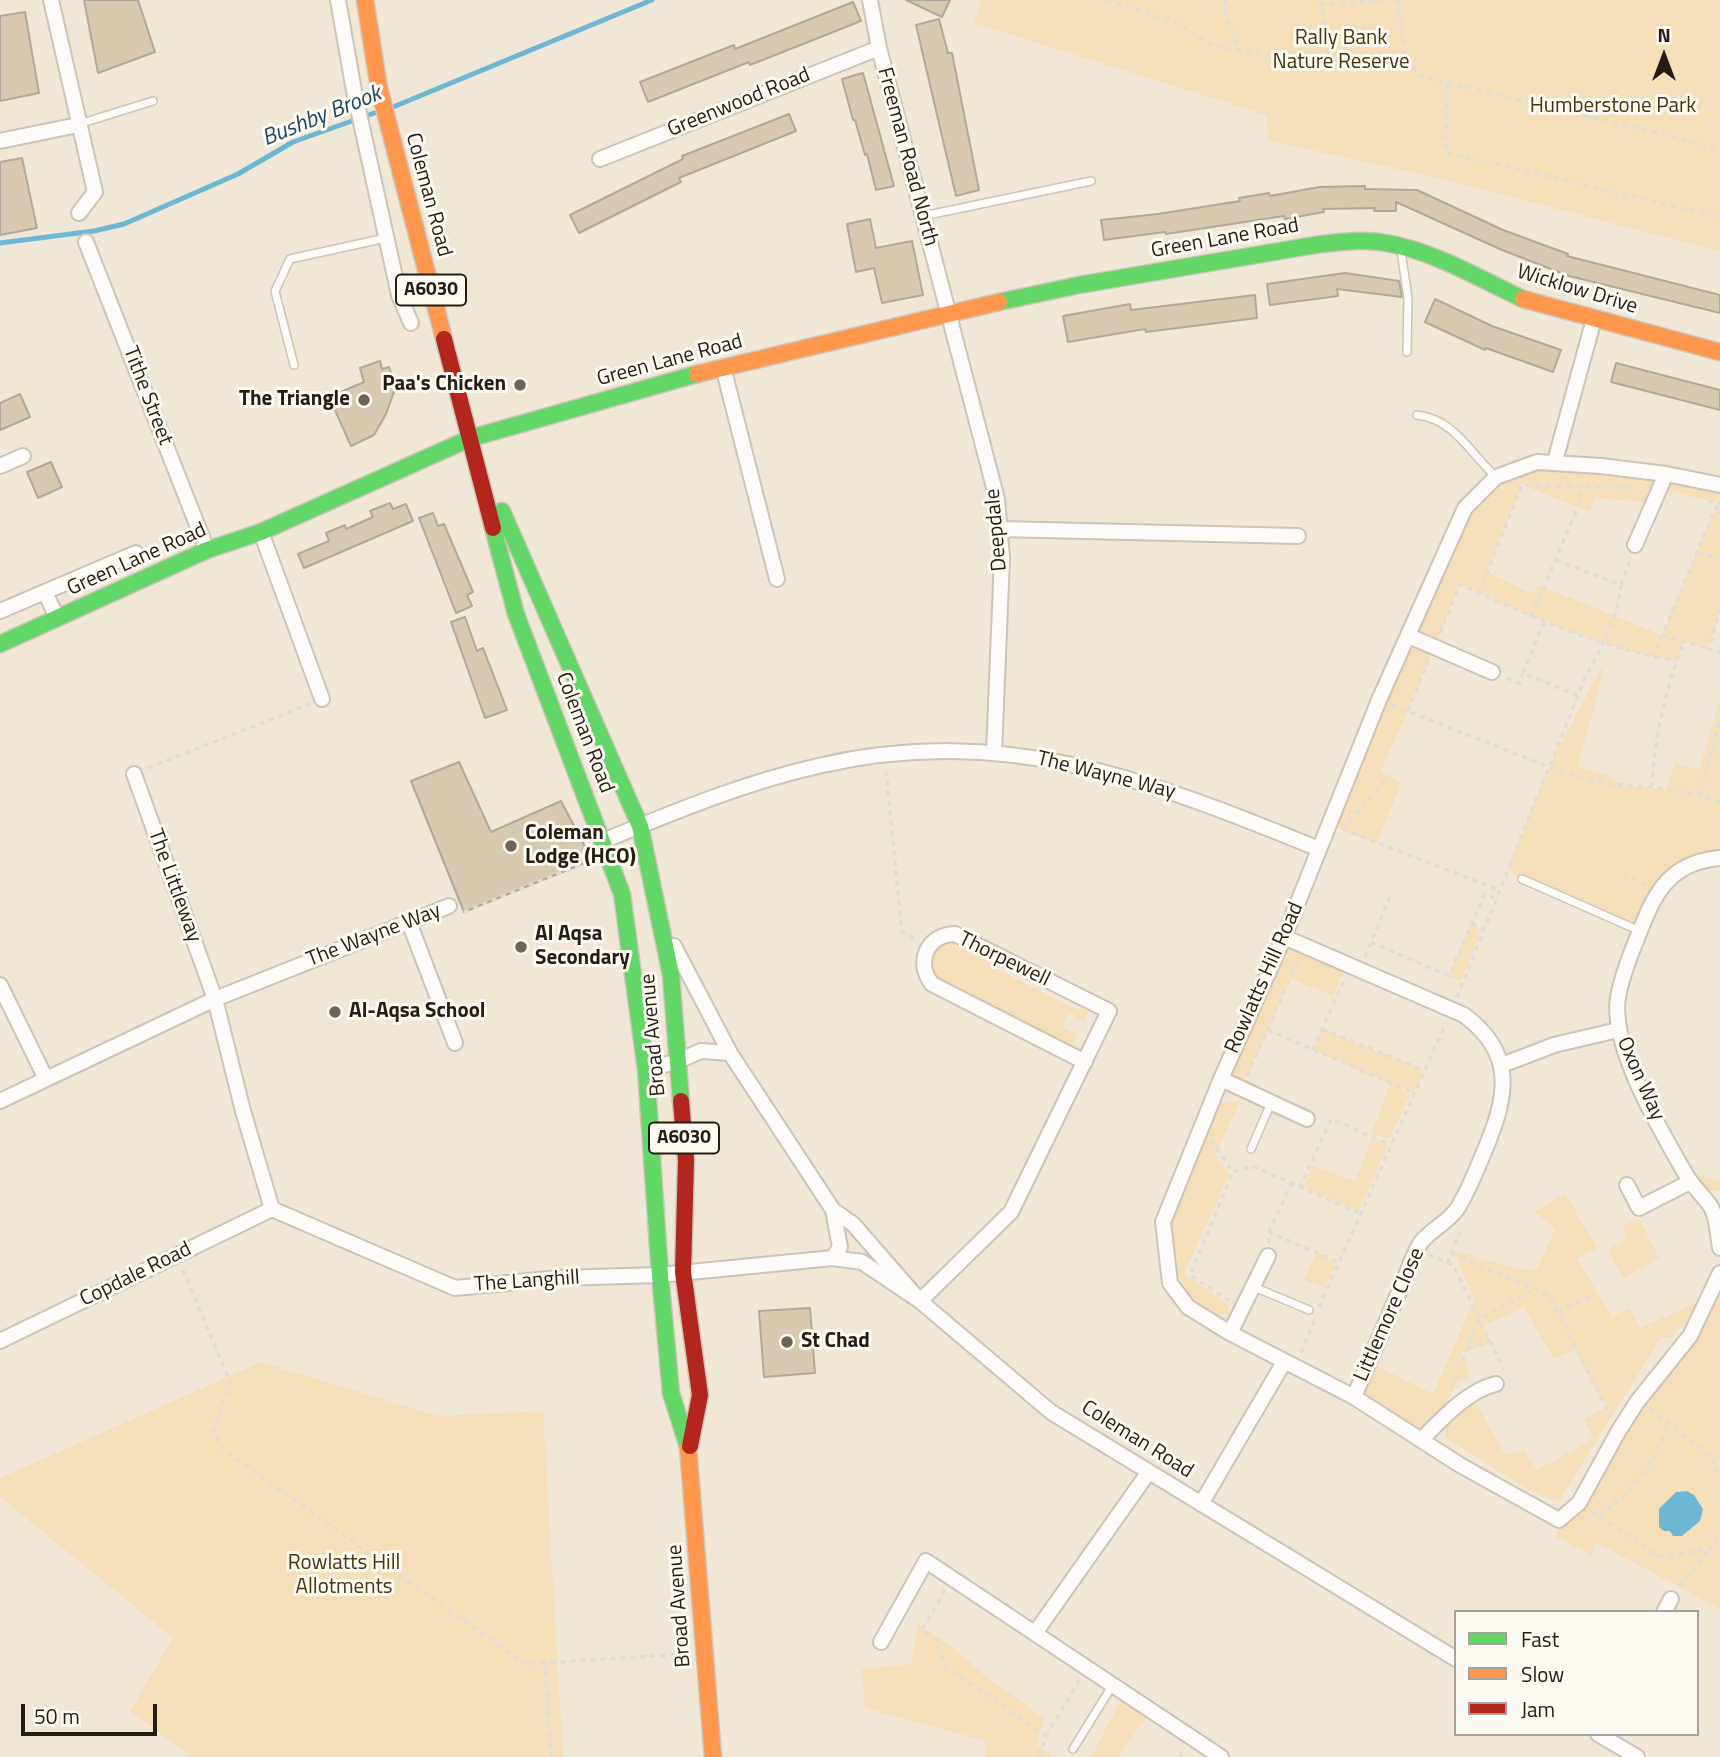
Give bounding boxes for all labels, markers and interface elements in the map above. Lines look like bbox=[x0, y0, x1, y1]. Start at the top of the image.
text: N bbox=[1657, 20, 1671, 49]
north arrow bbox=[1629, 21, 1699, 91]
park label: Rally Bank Nature Reserve bbox=[1272, 26, 1410, 76]
street label: Greenwood Road bbox=[664, 63, 814, 143]
street label: Freeman Road North bbox=[871, 65, 943, 249]
water label: Bushby Brook bbox=[258, 81, 386, 153]
park label: Humberstone Park bbox=[1530, 94, 1696, 120]
street label: Coleman Road bbox=[399, 130, 457, 260]
street label: Green Lane Road bbox=[1149, 214, 1301, 264]
street label: Wicklow Drive bbox=[1514, 260, 1640, 320]
road number: A6030 bbox=[396, 274, 466, 306]
street label: Green Lane Road bbox=[594, 329, 746, 393]
street label: Tithe Street bbox=[117, 343, 177, 449]
place label: Paa's Chicken bbox=[382, 372, 506, 398]
marker: Paa's Chicken bbox=[512, 377, 528, 393]
place label: The Triangle bbox=[239, 387, 350, 413]
marker: The Triangle bbox=[356, 392, 372, 408]
street label: Deepdale bbox=[981, 488, 1013, 572]
street label: Green Lane Road bbox=[64, 518, 210, 602]
street label: Coleman Road bbox=[549, 669, 619, 797]
street label: The Wayne Way bbox=[1034, 747, 1178, 805]
place label: Coleman Lodge (HCO) bbox=[525, 821, 636, 871]
street label: The Littleway bbox=[142, 826, 206, 946]
marker: Coleman Lodge (HCO) bbox=[503, 838, 519, 854]
street label: The Wayne Way bbox=[303, 899, 445, 973]
street label: Rowlatts Hill Road bbox=[1220, 899, 1310, 1057]
place label: Al Aqsa Secondary bbox=[535, 922, 630, 972]
street label: Thorpewell bbox=[954, 927, 1054, 993]
marker: Al Aqsa Secondary bbox=[513, 939, 529, 955]
street label: Broad Avenue bbox=[636, 973, 672, 1097]
place label: Al-Aqsa School bbox=[349, 999, 485, 1025]
marker: Al-Aqsa School bbox=[327, 1004, 343, 1020]
street label: Oxon Way bbox=[1610, 1033, 1670, 1125]
road number: A6030 bbox=[649, 1122, 719, 1154]
street label: Copdale Road bbox=[76, 1237, 196, 1313]
street label: Littlemore Close bbox=[1349, 1244, 1431, 1386]
street label: The Langhill bbox=[473, 1266, 581, 1298]
place label: St Chad bbox=[801, 1329, 870, 1355]
marker: St Chad bbox=[779, 1334, 795, 1350]
street label: Coleman Road bbox=[1076, 1396, 1198, 1484]
street label: Broad Avenue bbox=[663, 1544, 697, 1668]
park label: Rowlatts Hill Allotments bbox=[288, 1551, 400, 1601]
legend bbox=[1454, 1610, 1699, 1736]
text: Fast bbox=[1521, 1623, 1559, 1655]
text: Slow bbox=[1521, 1658, 1564, 1690]
scale bar bbox=[24, 1690, 161, 1734]
text: Jam bbox=[1521, 1693, 1555, 1725]
text: 50 m bbox=[34, 1700, 80, 1732]

